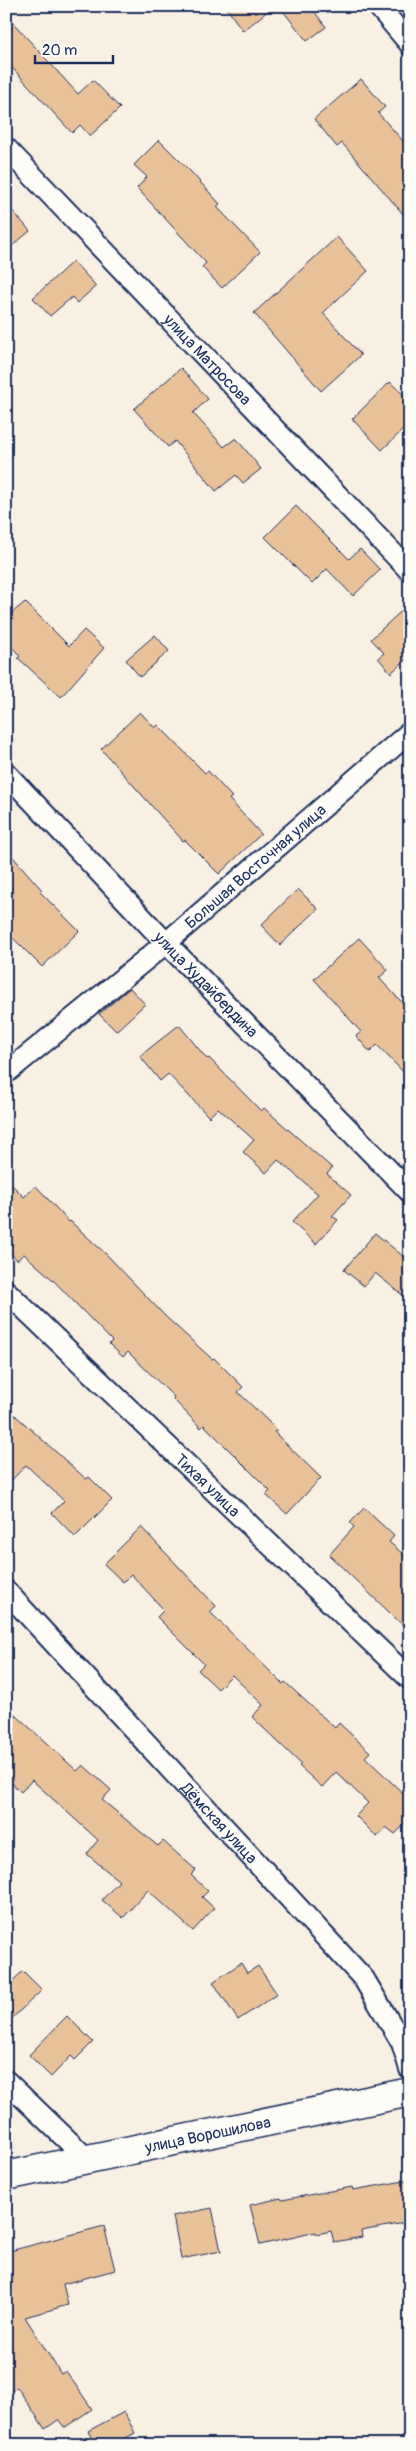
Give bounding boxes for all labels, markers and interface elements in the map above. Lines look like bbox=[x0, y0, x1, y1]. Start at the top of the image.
scale bar bbox=[35, 32, 112, 64]
text: 20 m bbox=[42, 41, 77, 60]
street label: улица Матросова bbox=[158, 309, 255, 410]
street label: Большая Восточная улица bbox=[181, 800, 331, 933]
street label: улица Худайбердина bbox=[149, 927, 262, 1042]
street label: Тихая улица bbox=[171, 1450, 244, 1521]
street label: Дёмская улица bbox=[176, 1778, 261, 1868]
street label: улица Ворошилова bbox=[142, 2112, 273, 2158]

